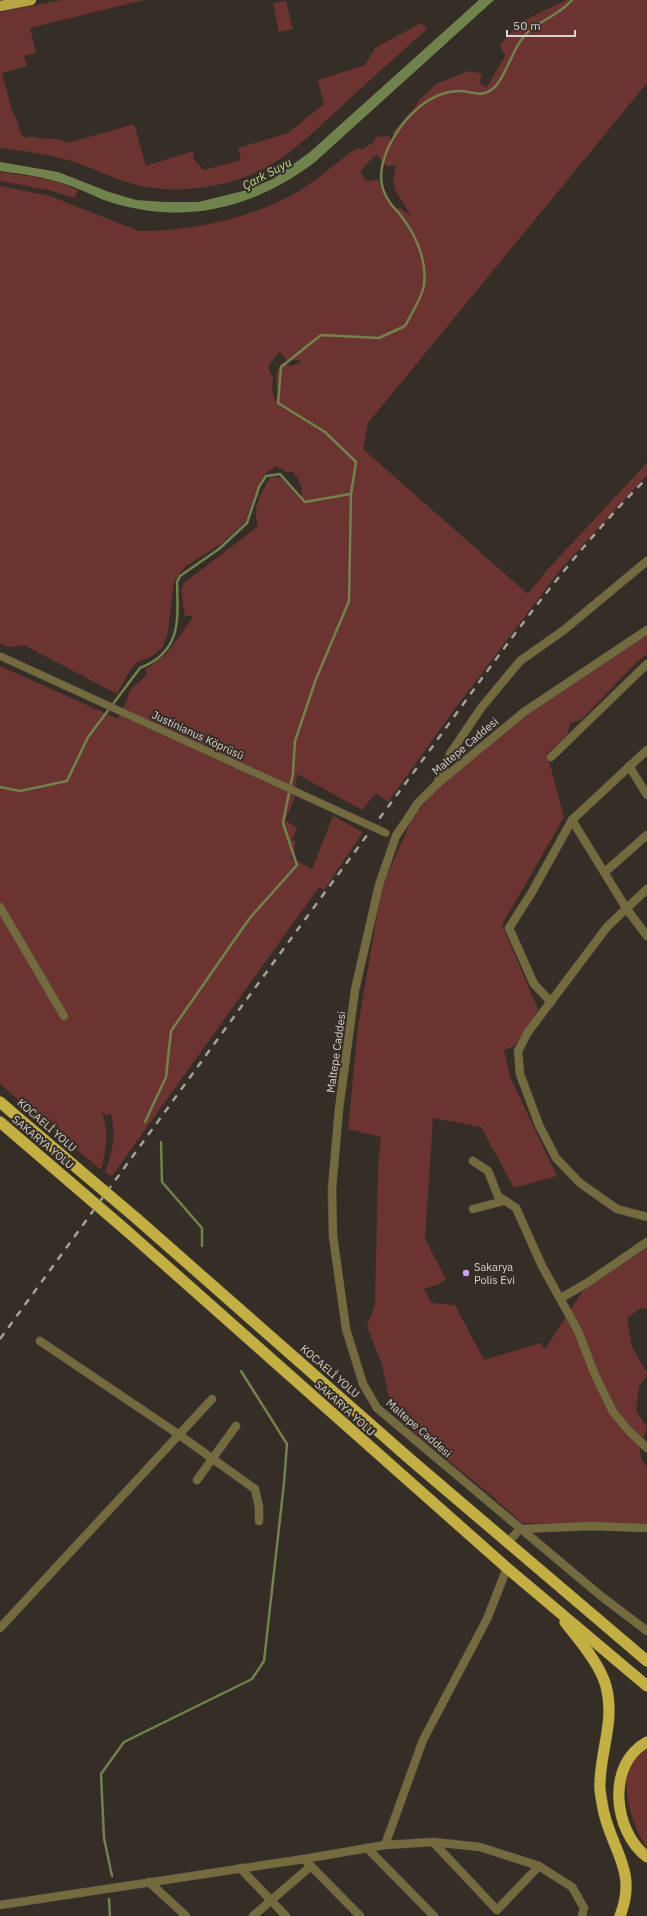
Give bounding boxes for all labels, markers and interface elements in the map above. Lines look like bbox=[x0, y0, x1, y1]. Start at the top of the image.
scale bar bbox=[507, 12, 575, 38]
text: 50 m bbox=[513, 18, 541, 33]
water label: Çark Suyu bbox=[240, 154, 294, 193]
street label: Justinianus Köprüsü bbox=[150, 707, 246, 763]
street label: Maltepe Caddesi bbox=[429, 714, 501, 778]
street label: Maltepe Caddesi bbox=[323, 1010, 349, 1094]
street label: KOCAELİ YOLU bbox=[15, 1095, 79, 1155]
street label: SAKARYA YOLU bbox=[9, 1112, 77, 1172]
place label: Sakarya Polis Evi bbox=[474, 1260, 515, 1287]
marker: Sakarya Polis Evi bbox=[461, 1268, 471, 1278]
street label: KOCAELİ YOLU bbox=[298, 1341, 362, 1401]
street label: SAKARYA YOLU bbox=[312, 1377, 378, 1439]
street label: Maltepe Caddesi bbox=[383, 1396, 455, 1460]

